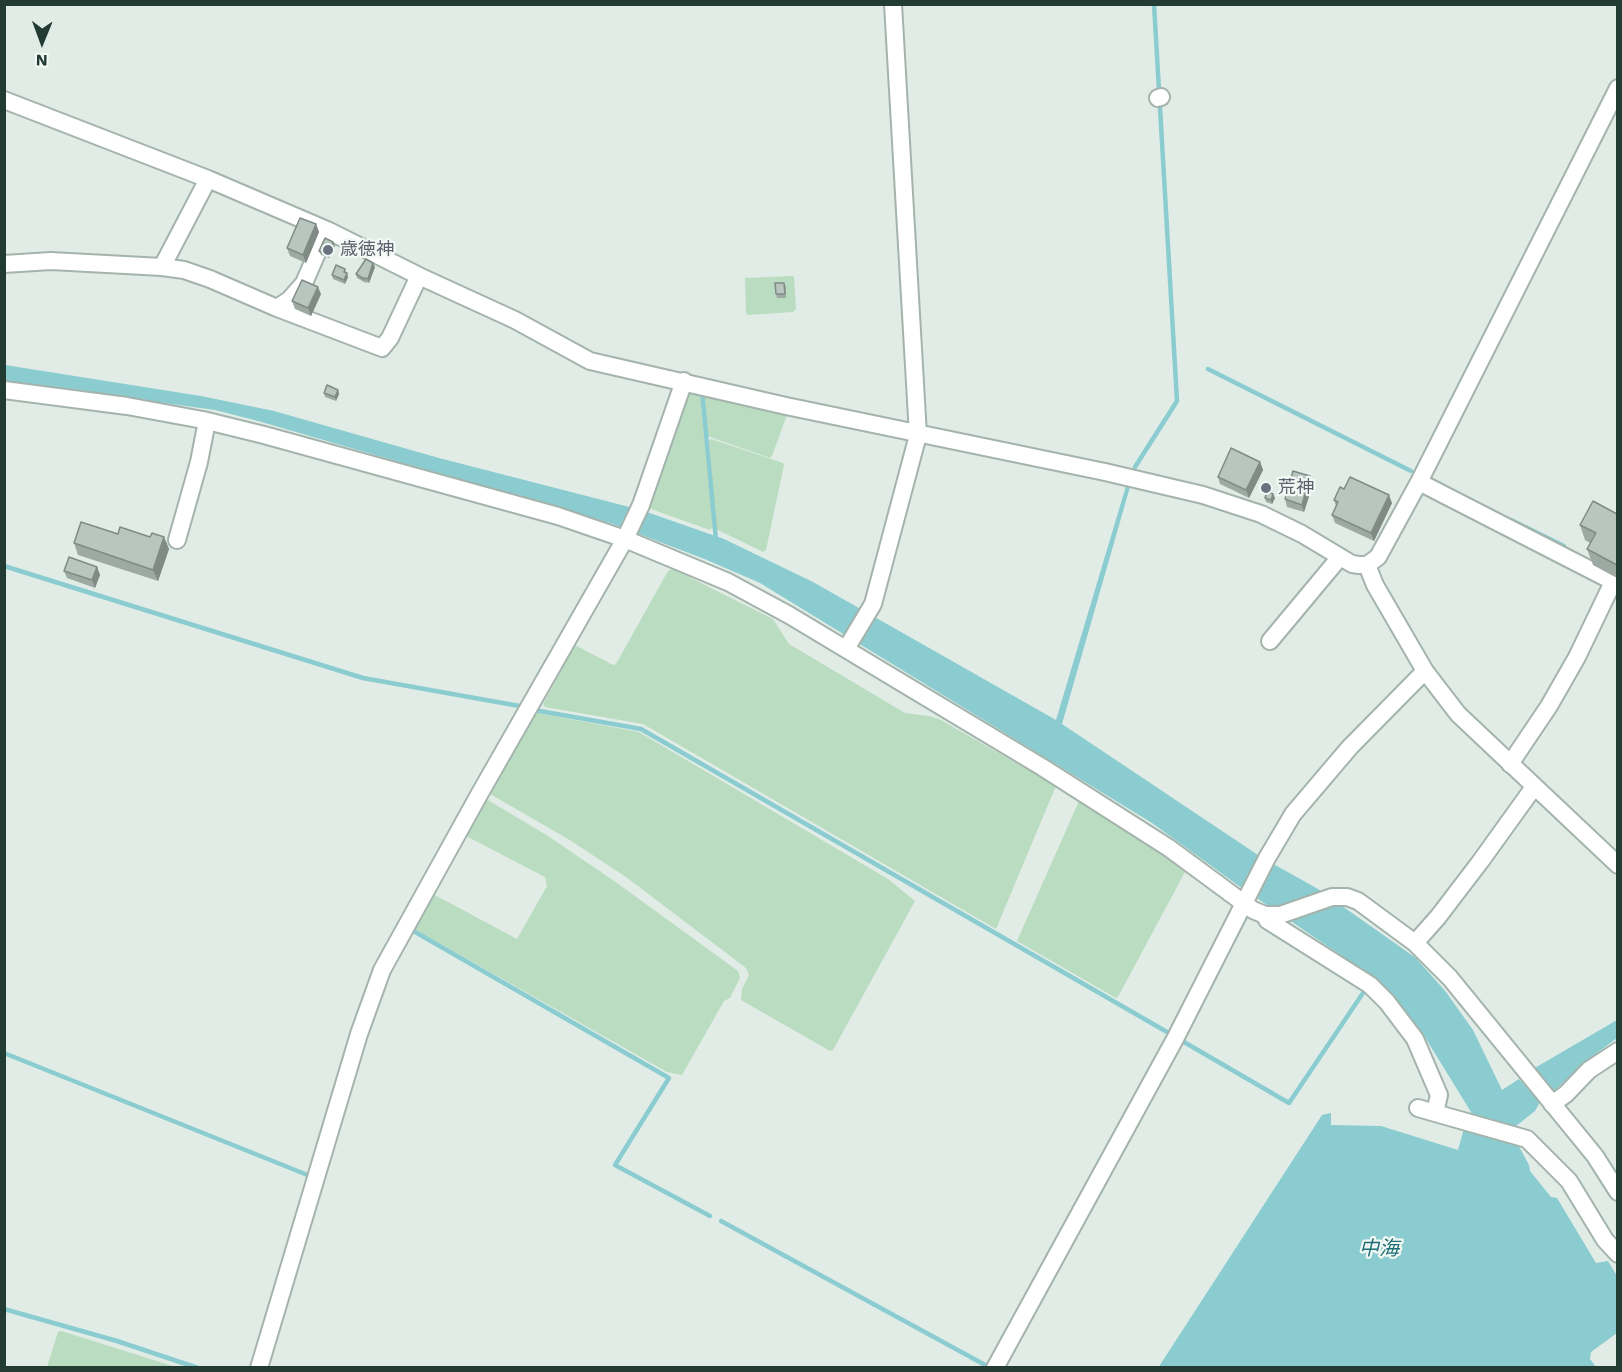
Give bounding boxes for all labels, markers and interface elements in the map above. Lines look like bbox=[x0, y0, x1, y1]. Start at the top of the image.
north arrow bbox=[12, 12, 72, 72]
text: N bbox=[36, 51, 48, 70]
place label: 歳徳神 bbox=[340, 239, 394, 261]
marker: 歳徳神 bbox=[321, 243, 335, 257]
place label: 荒神 bbox=[1278, 477, 1314, 499]
marker: 荒神 bbox=[1259, 481, 1273, 495]
water label: 中海 bbox=[1359, 1237, 1399, 1261]

